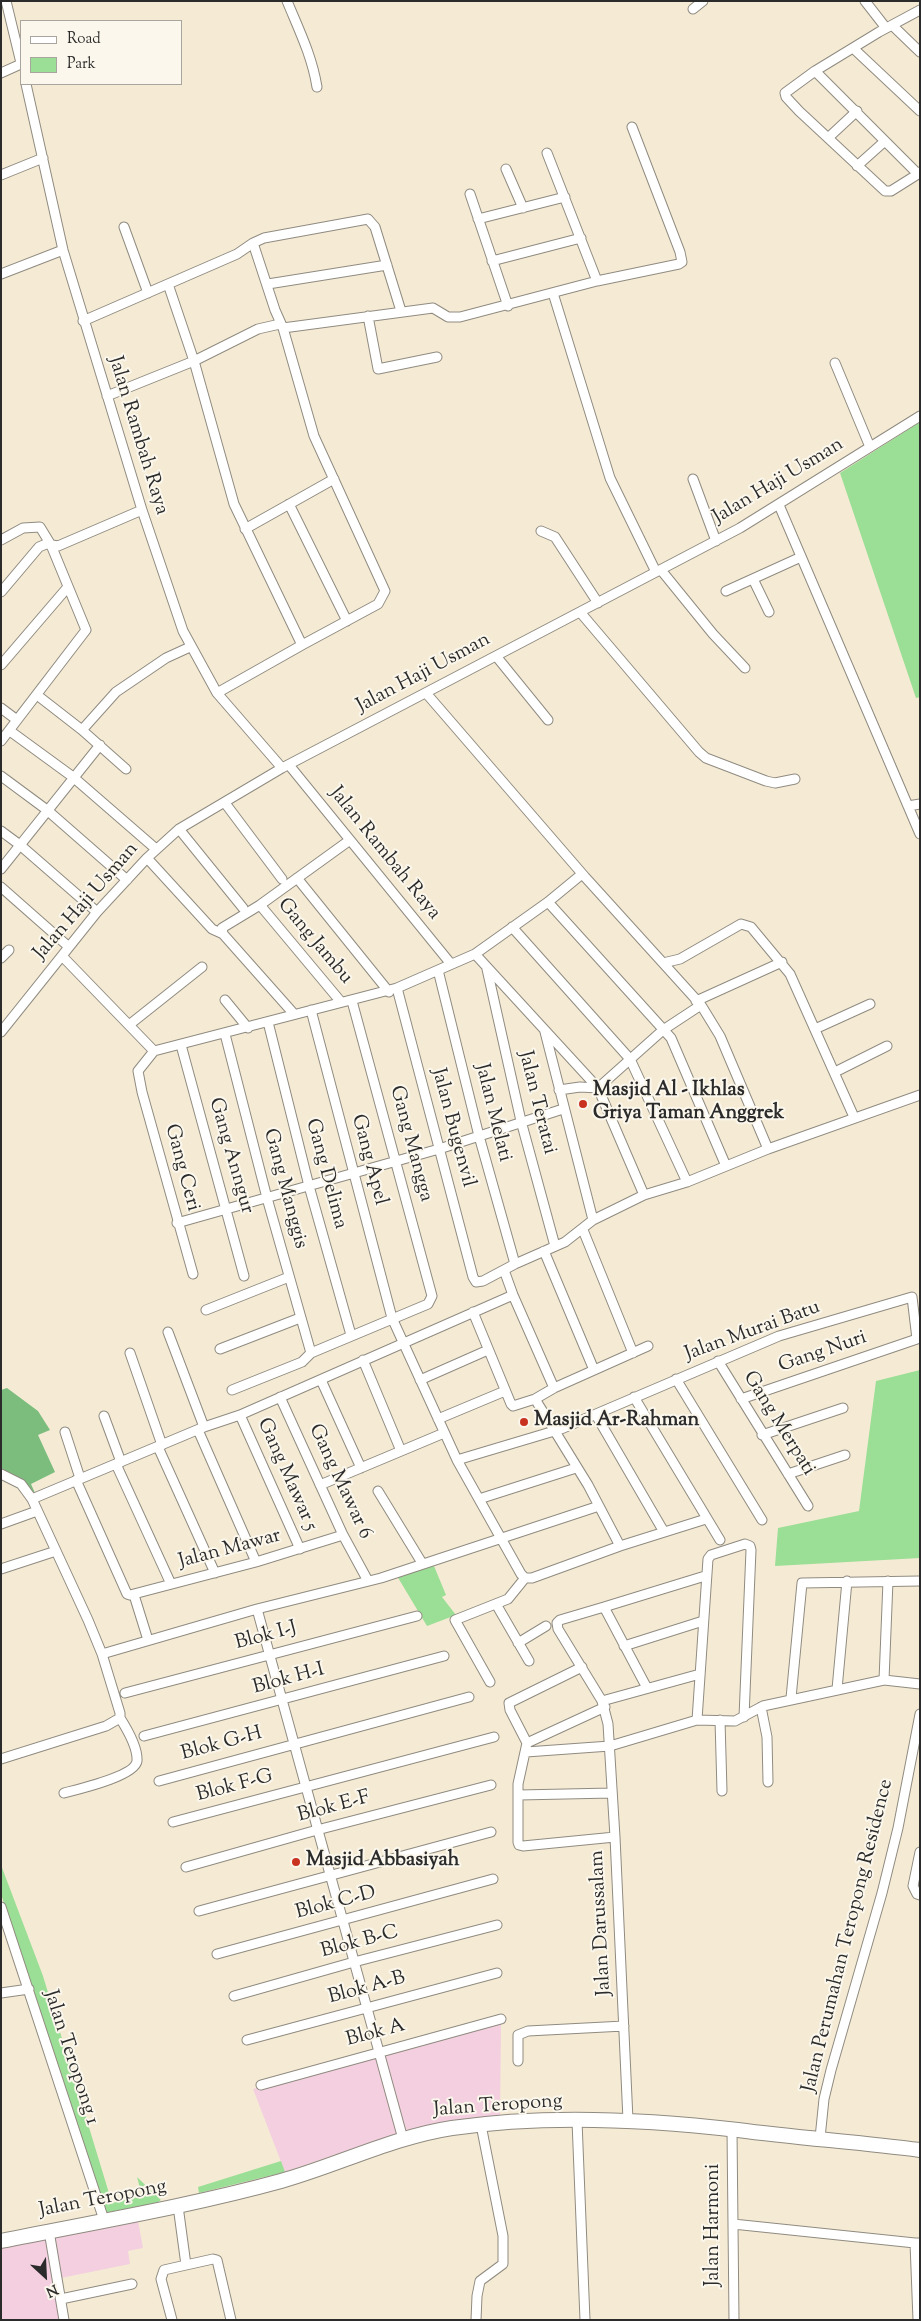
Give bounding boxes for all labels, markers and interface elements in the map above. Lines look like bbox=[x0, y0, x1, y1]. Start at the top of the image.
legend bbox=[20, 20, 182, 85]
text: Road bbox=[67, 29, 101, 50]
text: Park bbox=[67, 54, 96, 75]
street label: Jalan Rambah Raya bbox=[101, 354, 173, 518]
street label: Jalan Haji Usman bbox=[709, 434, 849, 530]
street label: Jalan Haji Usman bbox=[353, 629, 495, 719]
street label: Jalan Rambah Raya bbox=[323, 783, 445, 925]
street label: Jalan Haji Usman bbox=[29, 838, 145, 966]
street label: Gang Jambu bbox=[271, 894, 357, 990]
street label: Jalan Teratai bbox=[512, 1049, 560, 1157]
street label: Jalan Melati bbox=[468, 1061, 516, 1165]
street label: Jalan Bugenvil bbox=[425, 1066, 479, 1190]
place label: Masjid Al - Ikhlas Griya Taman Anggrek bbox=[593, 1080, 784, 1127]
street label: Gang Mangga bbox=[383, 1083, 437, 1205]
street label: Gang Anngur bbox=[202, 1095, 258, 1217]
marker: Masjid Al - Ikhlas Griya Taman Anggrek bbox=[577, 1098, 589, 1110]
street label: Gang Apel bbox=[344, 1112, 392, 1208]
street label: Gang Delima bbox=[299, 1116, 351, 1232]
street label: Gang Ceri bbox=[158, 1122, 204, 1214]
street label: Gang Manggis bbox=[256, 1126, 312, 1252]
street label: Jalan Murai Batu bbox=[682, 1296, 824, 1368]
street label: Gang Nuri bbox=[776, 1327, 870, 1379]
street label: Gang Merpati bbox=[736, 1367, 820, 1481]
place label: Masjid Ar-Rahman bbox=[534, 1410, 699, 1434]
street label: Gang Mawar 5 bbox=[250, 1415, 322, 1535]
marker: Masjid Ar-Rahman bbox=[518, 1416, 530, 1428]
street label: Gang Mawar 6 bbox=[302, 1421, 376, 1543]
street label: Jalan Mawar bbox=[176, 1525, 284, 1575]
street label: Blok I-J bbox=[233, 1617, 299, 1657]
street label: Blok H-I bbox=[251, 1659, 327, 1701]
street label: Blok G-H bbox=[179, 1723, 265, 1767]
street label: Blok F-G bbox=[194, 1765, 276, 1809]
street label: Jalan Perumahan Teropong Residence bbox=[798, 1777, 900, 2095]
street label: Blok E-F bbox=[295, 1787, 373, 1829]
street label: Jalan Darussalam bbox=[586, 1849, 618, 1997]
place label: Masjid Abbasiyah bbox=[306, 1850, 460, 1874]
marker: Masjid Abbasiyah bbox=[290, 1856, 302, 1868]
street label: Blok C-D bbox=[293, 1882, 379, 1926]
street label: Blok B-C bbox=[319, 1921, 401, 1965]
street label: Blok A-B bbox=[326, 1967, 408, 2011]
street label: Jalan Teropong 1 bbox=[37, 1988, 103, 2128]
street label: Blok A bbox=[344, 2015, 408, 2053]
street label: Jalan Teropong bbox=[433, 2091, 563, 2123]
street label: Jalan Harmoni bbox=[703, 2164, 727, 2286]
street label: Jalan Teropong bbox=[37, 2176, 169, 2224]
north arrow bbox=[20, 2251, 70, 2301]
text: N bbox=[42, 2278, 61, 2301]

